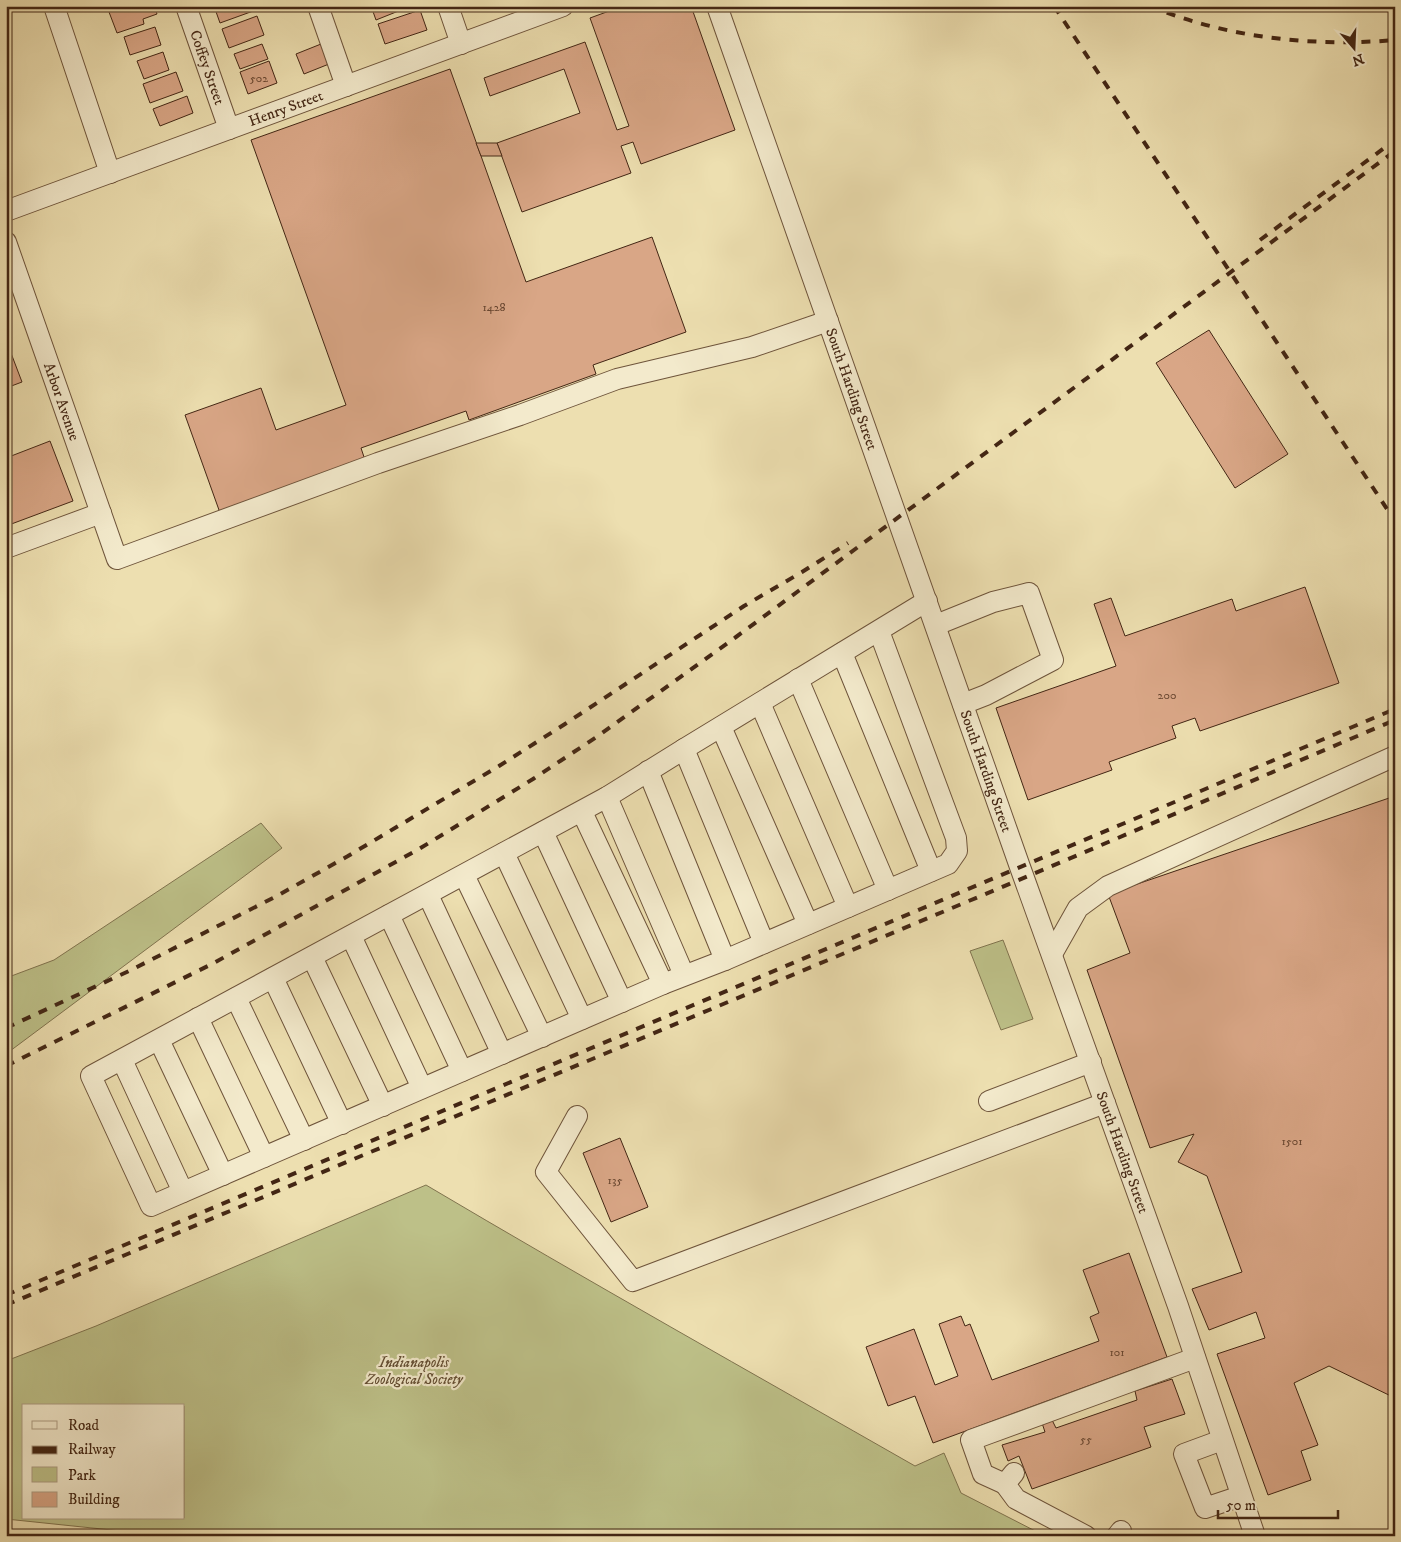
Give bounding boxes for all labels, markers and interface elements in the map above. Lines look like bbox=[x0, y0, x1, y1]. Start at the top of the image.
north arrow bbox=[1328, 22, 1378, 72]
street label: Coffey Street bbox=[185, 28, 229, 108]
text: N bbox=[1349, 49, 1366, 70]
house number: 502 bbox=[250, 71, 268, 86]
street label: Henry Street bbox=[246, 86, 326, 131]
house number: 1428 bbox=[482, 300, 506, 315]
street label: South Harding Street bbox=[821, 326, 882, 453]
street label: Arbor Avenue bbox=[39, 360, 84, 443]
house number: 200 bbox=[1158, 688, 1176, 703]
street label: South Harding Street bbox=[956, 708, 1016, 835]
street label: South Harding Street bbox=[1092, 1089, 1153, 1216]
house number: 1501 bbox=[1281, 1134, 1303, 1149]
house number: 135 bbox=[608, 1173, 622, 1188]
house number: 101 bbox=[1109, 1345, 1125, 1360]
park label: Indianapolis Zoological Society bbox=[364, 1353, 464, 1389]
legend bbox=[22, 1404, 185, 1520]
text: Road bbox=[68, 1416, 100, 1435]
house number: 55 bbox=[1080, 1432, 1092, 1447]
text: Railway bbox=[68, 1440, 116, 1459]
text: Park bbox=[68, 1466, 97, 1485]
scale bar bbox=[1218, 1487, 1338, 1519]
text: Building bbox=[68, 1490, 120, 1509]
text: 50 m bbox=[1226, 1496, 1256, 1515]

